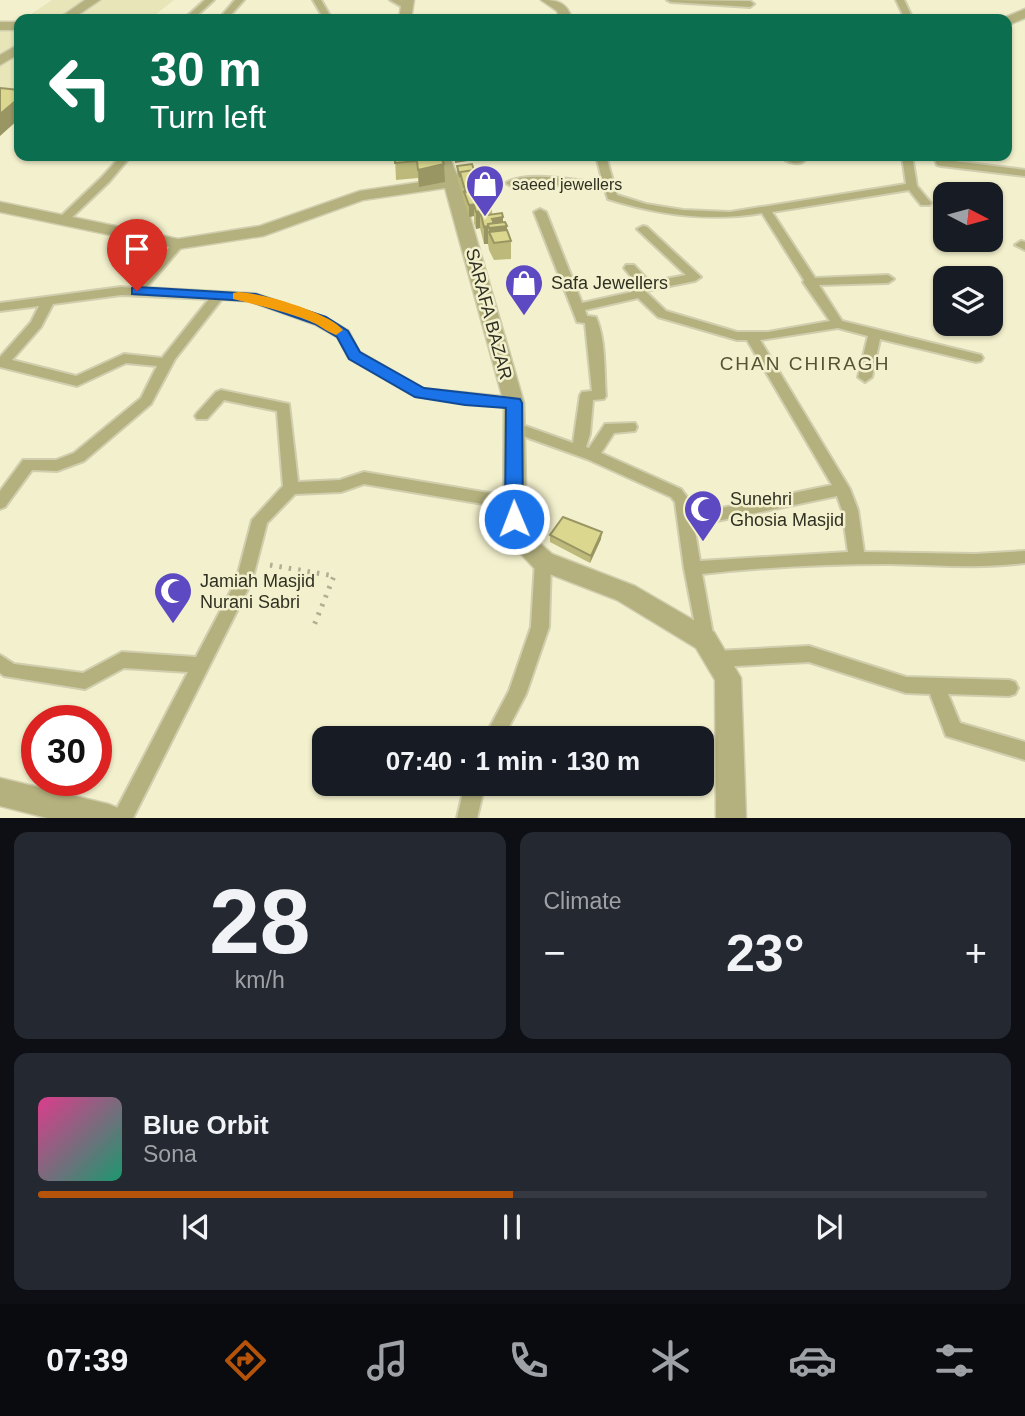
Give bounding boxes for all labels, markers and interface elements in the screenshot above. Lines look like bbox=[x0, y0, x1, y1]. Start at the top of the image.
icon: left bbox=[35, 42, 126, 133]
text: 30 m bbox=[150, 42, 262, 96]
text: Turn left bbox=[150, 99, 266, 135]
shop icon: saeed jewellers bbox=[464, 163, 506, 218]
place label: saeed jewellers bbox=[512, 176, 622, 193]
north arrow bbox=[933, 182, 1003, 252]
map controls bbox=[933, 182, 1003, 336]
pin bbox=[107, 219, 167, 291]
icon: arrive bbox=[118, 230, 156, 268]
street label: SARAFA BAZAR bbox=[462, 246, 516, 382]
shop icon: Safa Jewellers bbox=[503, 262, 545, 317]
button: layers bbox=[933, 266, 1003, 336]
place label: Safa Jewellers bbox=[551, 273, 668, 293]
district label: CHAN CHIRAGH bbox=[720, 353, 890, 374]
position arrow bbox=[477, 482, 551, 556]
mosque icon: Sunehri Ghosia Masjid bbox=[682, 488, 724, 543]
place label: Sunehri Ghosia Masjid bbox=[730, 489, 844, 530]
mosque icon: Jamiah Masjid Nurani Sabri bbox=[152, 570, 194, 625]
place label: Jamiah Masjid Nurani Sabri bbox=[200, 571, 315, 612]
speed limit sign: 30 bbox=[21, 705, 112, 796]
text: 07:40 · 1 min · 130 m bbox=[386, 746, 640, 776]
text: 28 bbox=[209, 871, 310, 972]
text: Climate bbox=[544, 888, 621, 914]
text: 23° bbox=[726, 924, 805, 982]
text: − bbox=[544, 932, 566, 974]
text: + bbox=[965, 932, 987, 974]
text: km/h bbox=[235, 967, 285, 993]
text: Blue Orbit bbox=[143, 1110, 269, 1140]
text: Sona bbox=[143, 1141, 197, 1167]
icon: previous bbox=[177, 1208, 215, 1246]
icon: pause bbox=[493, 1208, 531, 1246]
icon: next bbox=[810, 1208, 848, 1246]
icon: directions bbox=[221, 1336, 270, 1385]
icon: music bbox=[363, 1336, 412, 1385]
icon: phone bbox=[504, 1336, 553, 1385]
icon: climate bbox=[646, 1336, 695, 1385]
icon: car bbox=[788, 1336, 837, 1385]
icon: filters bbox=[930, 1336, 979, 1385]
text: 07:39 bbox=[46, 1342, 128, 1378]

